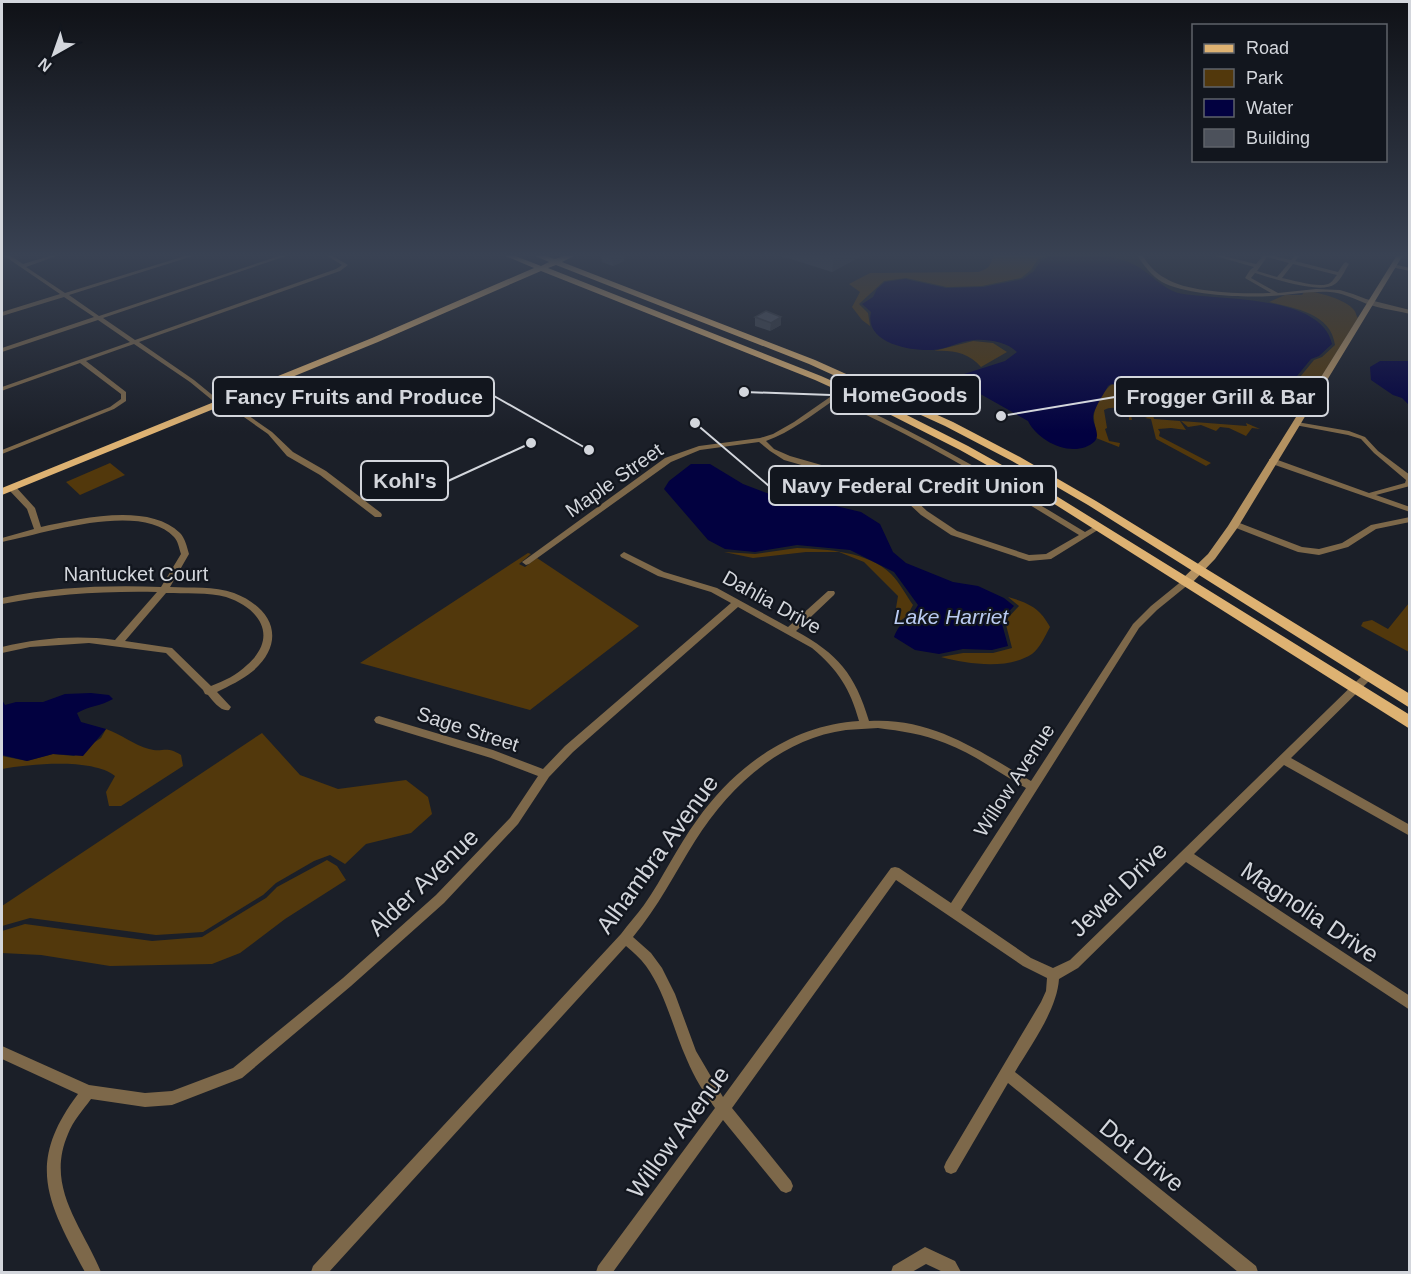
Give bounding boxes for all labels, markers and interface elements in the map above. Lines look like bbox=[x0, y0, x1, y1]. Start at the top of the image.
north arrow bbox=[24, 24, 84, 84]
legend bbox=[1192, 24, 1387, 162]
text: Road bbox=[1246, 38, 1289, 58]
text: N bbox=[35, 55, 55, 75]
text: Park bbox=[1246, 68, 1284, 88]
text: Water bbox=[1246, 98, 1293, 118]
text: Building bbox=[1246, 128, 1310, 148]
callout: HomeGoods bbox=[831, 375, 980, 414]
callout: Fancy Fruits and Produce bbox=[213, 377, 494, 416]
callout: Frogger Grill & Bar bbox=[1115, 377, 1328, 416]
text: HomeGoods bbox=[843, 383, 967, 406]
text: Fancy Fruits and Produce bbox=[225, 385, 483, 408]
text: Frogger Grill & Bar bbox=[1126, 385, 1316, 408]
street label: Maple Street bbox=[561, 438, 667, 522]
callout: Kohl's bbox=[361, 461, 448, 500]
callout: Navy Federal Credit Union bbox=[769, 466, 1056, 505]
text: Kohl's bbox=[373, 469, 437, 492]
text: Navy Federal Credit Union bbox=[782, 474, 1044, 497]
street label: Nantucket Court bbox=[64, 563, 209, 585]
street label: Dahlia Drive bbox=[719, 566, 825, 638]
water label: Lake Harriet bbox=[894, 605, 1009, 628]
street label: Sage Street bbox=[414, 702, 522, 756]
street label: Willow Avenue bbox=[969, 720, 1059, 840]
street label: Alhambra Avenue bbox=[591, 770, 723, 938]
street label: Alder Avenue bbox=[362, 823, 484, 941]
street label: Jewel Drive bbox=[1064, 836, 1172, 942]
street label: Magnolia Drive bbox=[1236, 856, 1384, 968]
street label: Willow Avenue bbox=[621, 1061, 735, 1203]
street label: Dot Drive bbox=[1095, 1113, 1189, 1197]

